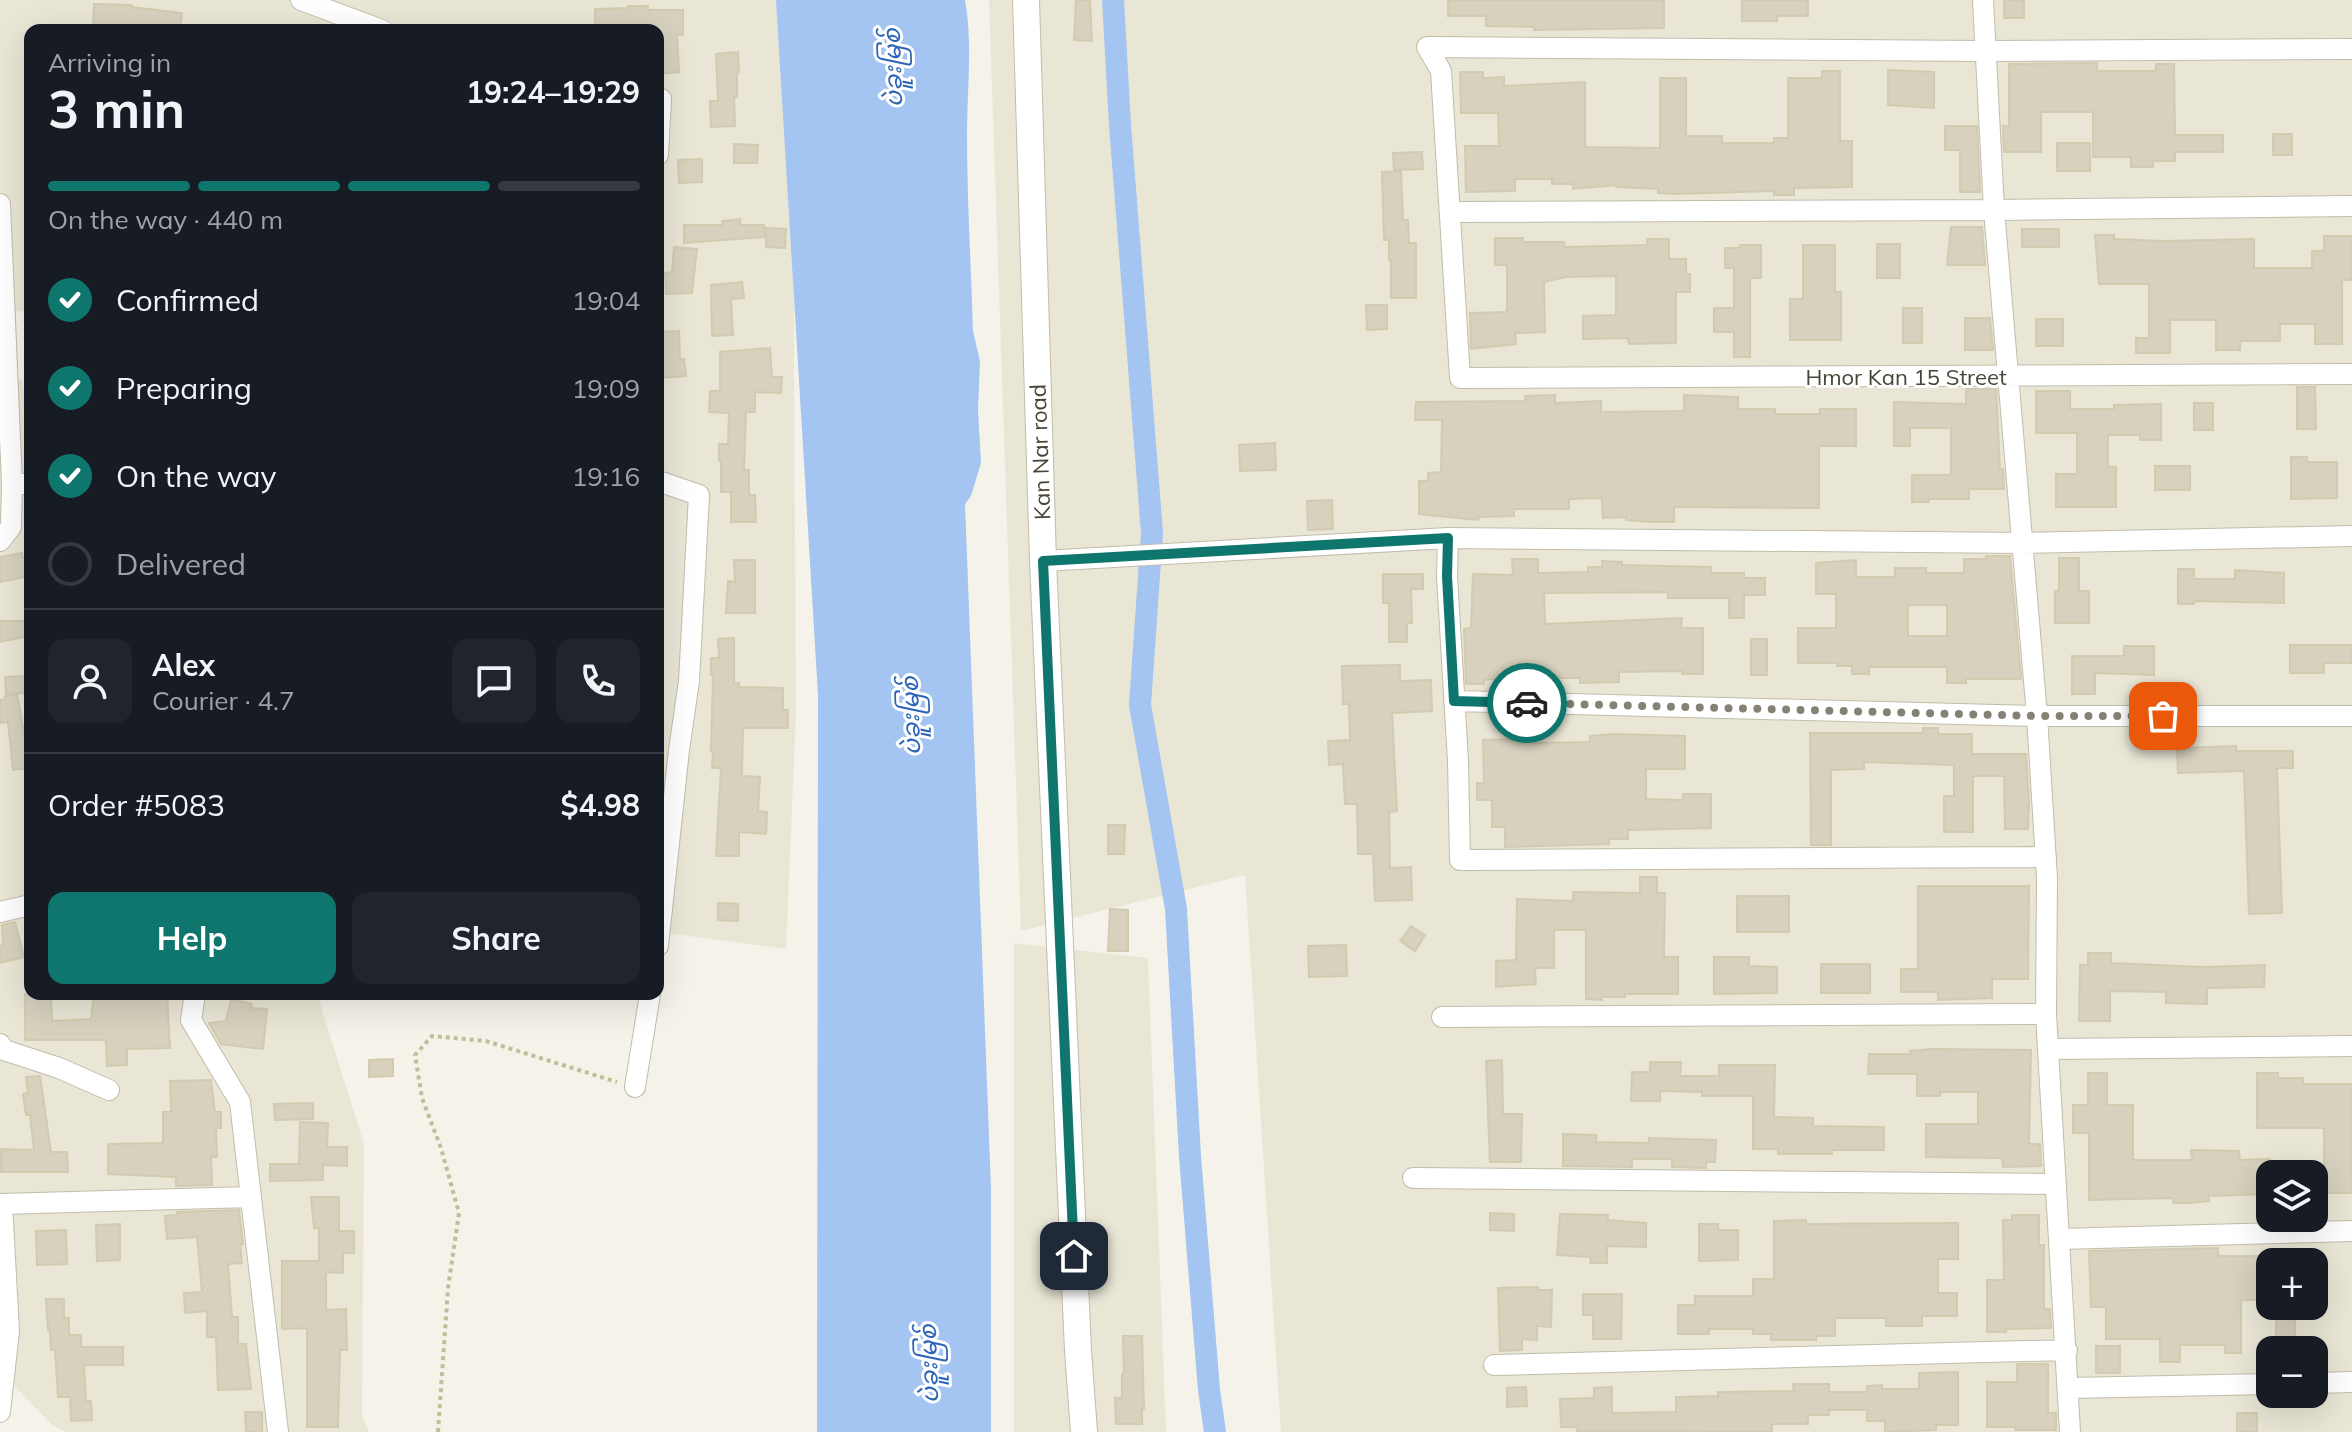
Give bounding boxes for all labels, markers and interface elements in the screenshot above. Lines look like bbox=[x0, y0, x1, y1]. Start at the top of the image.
water label: ပဲခူးမြစ် bbox=[875, 27, 914, 108]
text: Arriving in bbox=[48, 46, 171, 79]
text: 19:24–19:29 bbox=[466, 73, 640, 111]
text: 3 min bbox=[48, 76, 185, 141]
text: On the way · 440 m bbox=[48, 203, 283, 236]
icon: check bbox=[48, 278, 92, 322]
text: Confirmed bbox=[116, 281, 259, 319]
text: 19:04 bbox=[572, 284, 640, 317]
street label: Hmor Kan 15 Street bbox=[1805, 363, 2007, 391]
icon: check bbox=[48, 366, 92, 410]
text: Preparing bbox=[116, 369, 252, 407]
text: 19:09 bbox=[572, 372, 640, 405]
street label: Kan Nar road bbox=[1024, 384, 1056, 520]
icon: check bbox=[48, 454, 92, 498]
text: On the way bbox=[116, 457, 276, 495]
text: 19:16 bbox=[572, 460, 640, 493]
text: Delivered bbox=[116, 545, 246, 583]
button: person bbox=[48, 639, 132, 723]
button: chat bbox=[452, 639, 536, 723]
button: phone bbox=[556, 639, 640, 723]
text: Alex bbox=[152, 646, 215, 684]
courier bbox=[1487, 663, 1567, 743]
water label: ပဲခူးမြစ် bbox=[893, 675, 932, 756]
icon: car bbox=[1505, 681, 1549, 725]
pin bbox=[2129, 682, 2197, 750]
text: Courier · 4.7 bbox=[152, 684, 295, 717]
icon: bag bbox=[2141, 694, 2185, 738]
text: Order #5083 bbox=[48, 786, 225, 824]
text: $4.98 bbox=[561, 786, 640, 824]
button: Help bbox=[48, 892, 336, 984]
button: Share bbox=[352, 892, 640, 984]
map controls bbox=[2256, 1160, 2328, 1408]
button: layers bbox=[2256, 1160, 2328, 1232]
pin bbox=[1040, 1222, 1108, 1290]
icon: home bbox=[1052, 1234, 1096, 1278]
button: + bbox=[2256, 1248, 2328, 1320]
water label: ပဲခူးမြစ် bbox=[911, 1323, 950, 1404]
button: − bbox=[2256, 1336, 2328, 1408]

